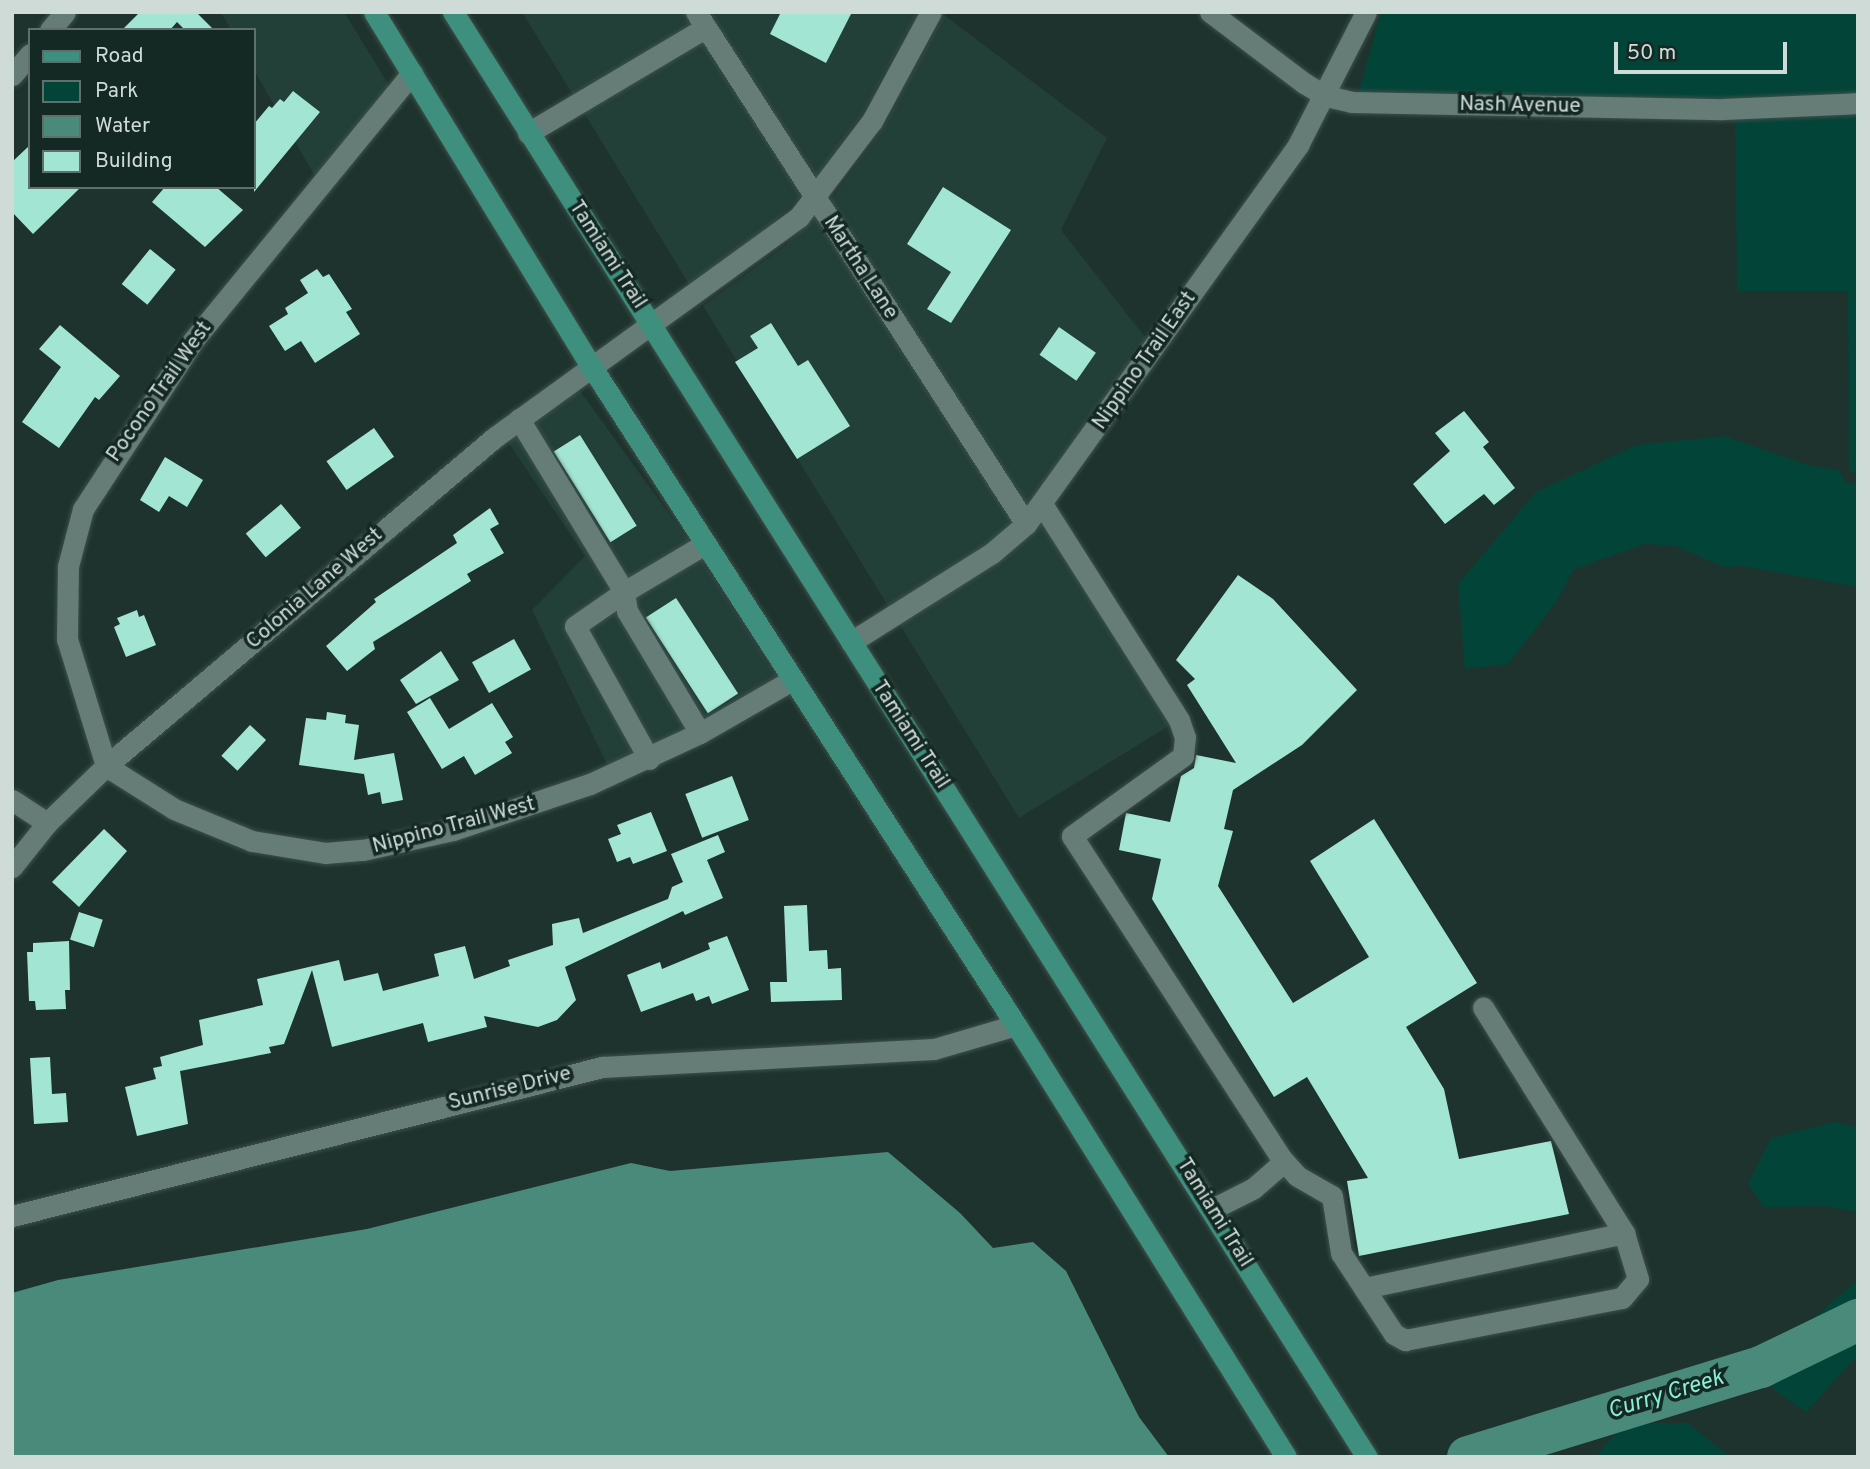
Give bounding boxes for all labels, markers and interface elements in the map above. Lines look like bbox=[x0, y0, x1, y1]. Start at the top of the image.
legend bbox=[28, 28, 256, 189]
scale bar bbox=[1618, 28, 1791, 72]
text: 50 m bbox=[1627, 40, 1676, 67]
text: Road bbox=[95, 43, 144, 70]
text: Park bbox=[95, 78, 138, 105]
street label: Nash Avenue bbox=[1459, 92, 1581, 120]
text: Water bbox=[95, 113, 150, 140]
text: Building bbox=[95, 148, 173, 175]
street label: Tamiami Trail bbox=[562, 196, 652, 314]
street label: Martha Lane bbox=[817, 212, 903, 324]
street label: Nippino Trail East bbox=[1088, 287, 1202, 435]
street label: Pocono Trail West bbox=[102, 316, 218, 468]
street label: Colonia Lane West bbox=[241, 523, 389, 655]
street label: Tamiami Trail bbox=[865, 676, 955, 794]
street label: Nippino Trail West bbox=[369, 792, 539, 860]
street label: Sunrise Drive bbox=[446, 1062, 574, 1116]
street label: Tamiami Trail bbox=[1170, 1153, 1258, 1273]
water label: Curry Creek bbox=[1605, 1365, 1727, 1427]

